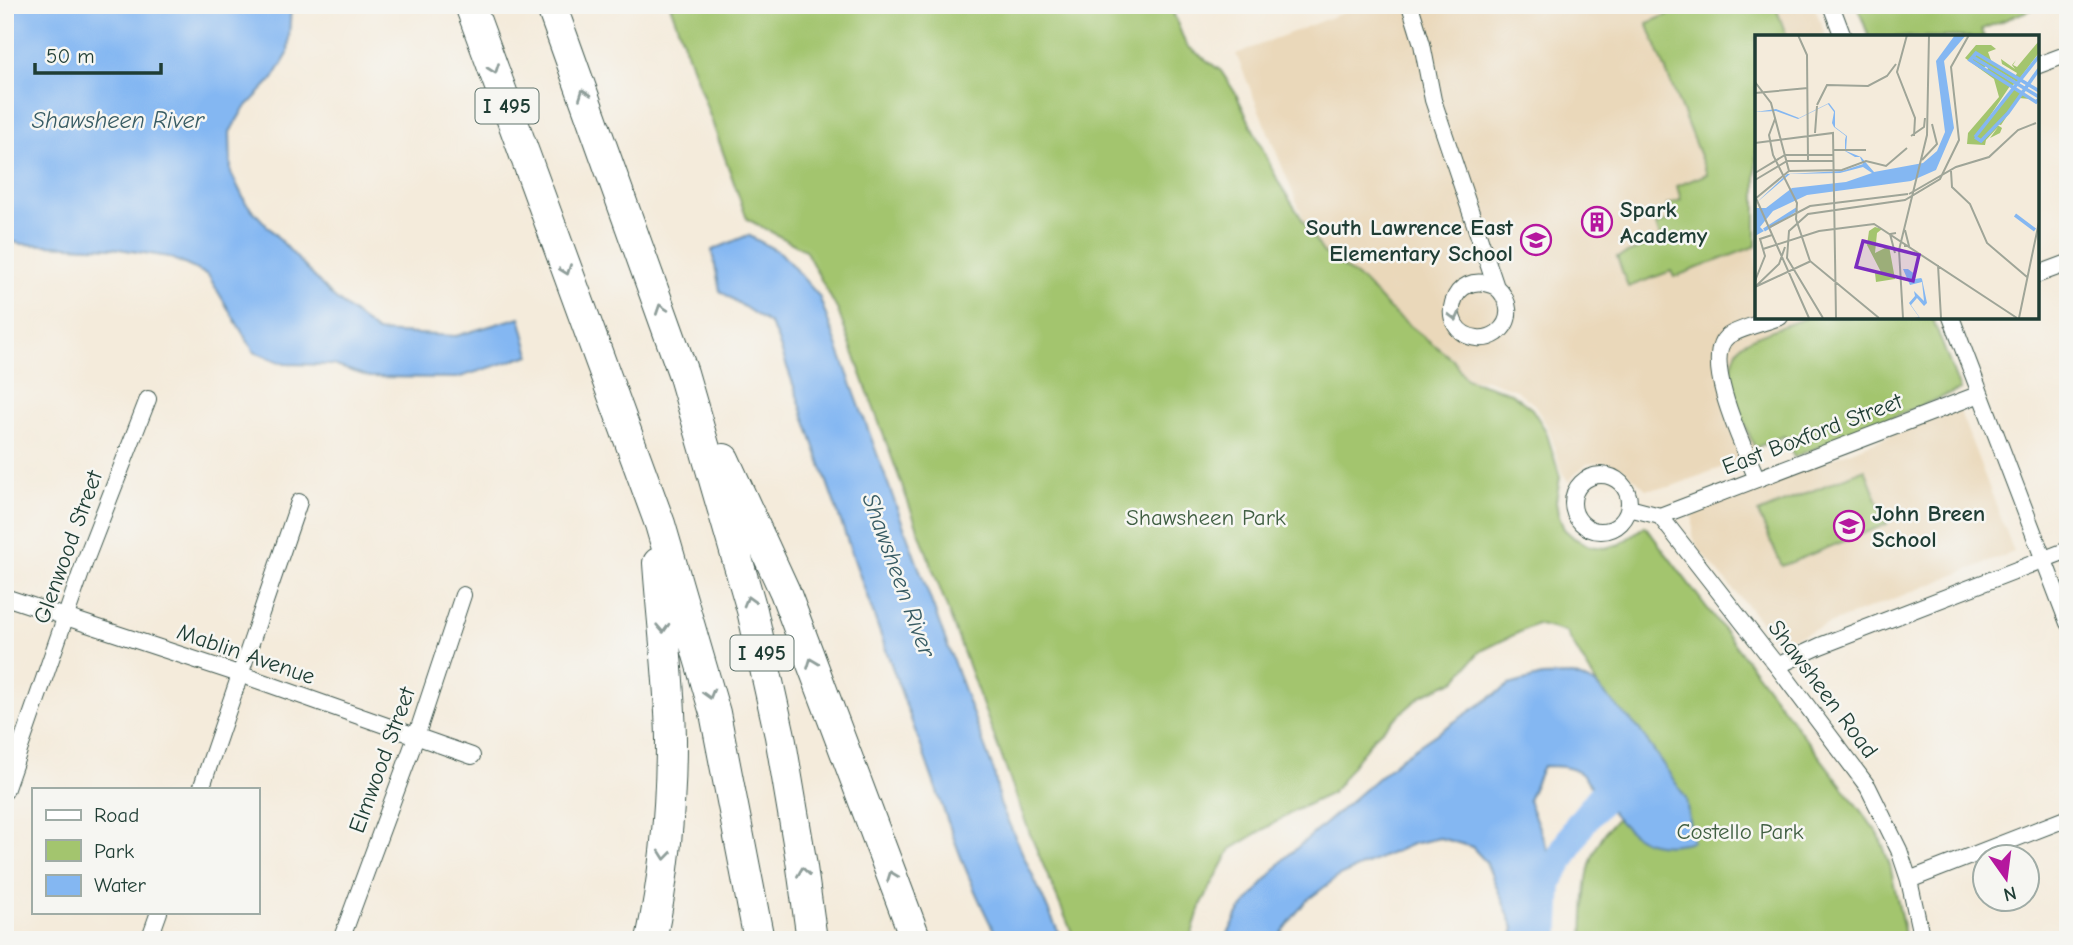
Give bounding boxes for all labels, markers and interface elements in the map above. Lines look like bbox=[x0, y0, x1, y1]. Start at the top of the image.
scale bar bbox=[35, 32, 161, 76]
inset map bbox=[1755, 35, 2038, 318]
text: 50 m bbox=[46, 44, 95, 68]
one-way arrow bbox=[485, 63, 499, 75]
road number: I 495 bbox=[476, 88, 538, 124]
one-way arrow bbox=[578, 89, 592, 101]
water label: Shawsheen River bbox=[32, 106, 206, 134]
place label: Spark Academy bbox=[1620, 196, 1708, 249]
building icon: Spark Academy bbox=[1580, 205, 1614, 239]
place label: South Lawrence East Elementary School bbox=[1306, 214, 1513, 267]
school or university icon: South Lawrence East Elementary School bbox=[1519, 223, 1553, 257]
one-way arrow bbox=[558, 264, 572, 276]
one-way arrow bbox=[655, 303, 669, 315]
one-way arrow bbox=[1447, 310, 1461, 322]
street label: East Boxford Street bbox=[1718, 387, 1907, 481]
street label: Glenwood Street bbox=[28, 465, 109, 627]
water label: Shawsheen River bbox=[856, 489, 942, 662]
place label: John Breen School bbox=[1872, 500, 1985, 553]
park label: Shawsheen Park bbox=[1126, 504, 1286, 531]
school or university icon: John Breen School bbox=[1832, 509, 1866, 543]
one-way arrow bbox=[743, 595, 758, 607]
street label: Shawsheen Road bbox=[1762, 615, 1884, 763]
street label: Mablin Avenue bbox=[173, 618, 319, 690]
one-way arrow bbox=[655, 622, 670, 633]
road number: I 495 bbox=[730, 636, 794, 670]
one-way arrow bbox=[807, 657, 821, 669]
street label: Elmwood Street bbox=[343, 682, 421, 837]
one-way arrow bbox=[701, 687, 715, 699]
legend bbox=[32, 788, 259, 914]
text: Road bbox=[94, 803, 139, 827]
park label: Costello Park bbox=[1676, 818, 1804, 845]
text: Park bbox=[94, 839, 134, 863]
north arrow bbox=[1972, 844, 2042, 914]
one-way arrow bbox=[657, 849, 672, 861]
one-way arrow bbox=[795, 866, 810, 878]
one-way arrow bbox=[887, 870, 901, 882]
text: Water bbox=[94, 873, 147, 897]
text: N bbox=[2001, 881, 2019, 906]

